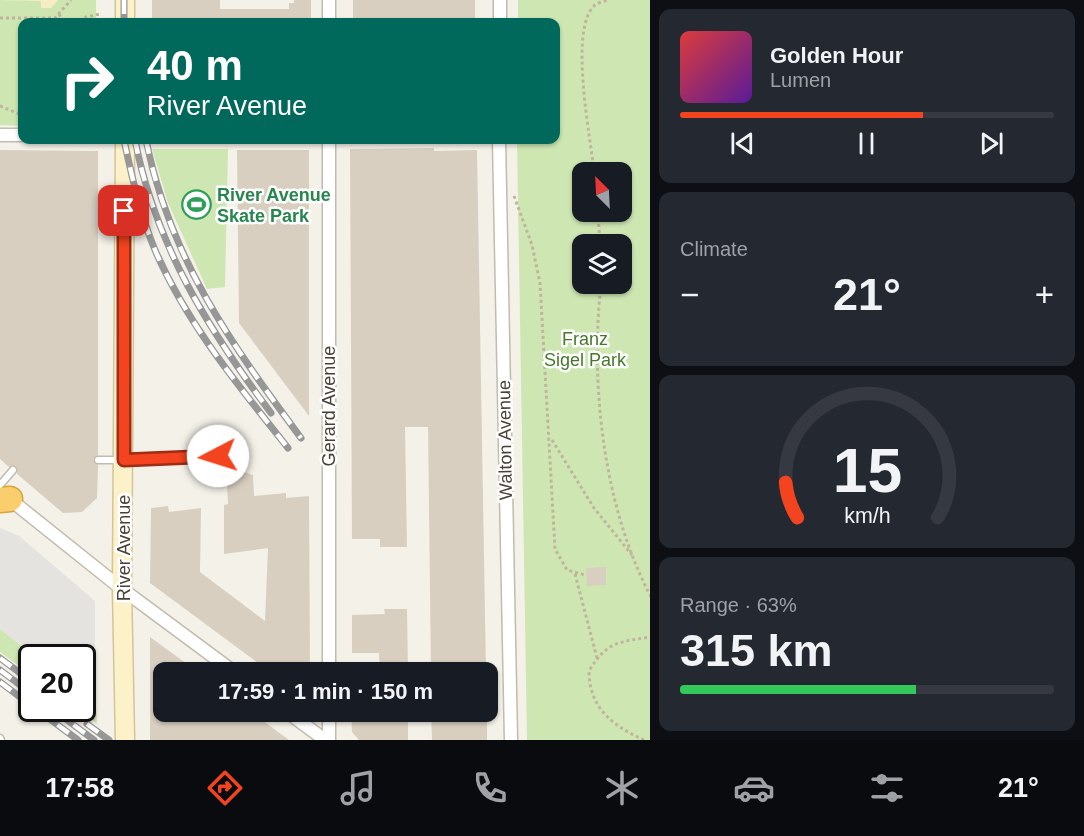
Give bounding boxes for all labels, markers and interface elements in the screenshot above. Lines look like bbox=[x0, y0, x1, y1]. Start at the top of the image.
icon: right bbox=[48, 42, 126, 120]
text: 40 m bbox=[147, 42, 243, 89]
text: Golden Hour bbox=[770, 43, 903, 68]
text: Lumen bbox=[770, 69, 831, 91]
text: River Avenue bbox=[147, 91, 307, 121]
icon: previous bbox=[726, 127, 759, 160]
icon: pause bbox=[850, 127, 883, 160]
icon: next bbox=[975, 127, 1008, 160]
north arrow bbox=[572, 162, 632, 222]
map controls bbox=[572, 162, 632, 294]
pin bbox=[98, 185, 149, 236]
place label: River Avenue Skate Park bbox=[217, 185, 331, 226]
sports icon: River Avenue Skate Park bbox=[180, 189, 212, 221]
icon: arrive bbox=[107, 194, 140, 227]
button: layers bbox=[572, 234, 632, 294]
text: Climate bbox=[680, 238, 748, 260]
text: 21° bbox=[833, 269, 901, 320]
text: − bbox=[680, 276, 699, 313]
text: + bbox=[1035, 276, 1054, 313]
park label: Franz Sigel Park bbox=[544, 329, 627, 370]
street label: Gerard Avenue bbox=[319, 346, 339, 466]
street label: Walton Avenue bbox=[494, 380, 516, 500]
position arrow bbox=[186, 424, 250, 488]
text: 15 bbox=[832, 437, 902, 506]
street label: River Avenue bbox=[114, 495, 134, 601]
text: km/h bbox=[844, 505, 890, 529]
text: Range · 63% bbox=[680, 594, 797, 616]
text: 315 km bbox=[680, 625, 833, 676]
speed limit sign: 20 bbox=[18, 644, 96, 722]
text: 17:59 · 1 min · 150 m bbox=[218, 679, 433, 704]
icon: directions bbox=[204, 767, 246, 809]
icon: music bbox=[337, 767, 379, 809]
icon: phone bbox=[469, 767, 511, 809]
icon: climate bbox=[601, 767, 643, 809]
icon: car bbox=[733, 767, 775, 809]
icon: filters bbox=[866, 767, 908, 809]
text: 17:58 bbox=[45, 773, 114, 803]
text: 21° bbox=[998, 773, 1039, 803]

